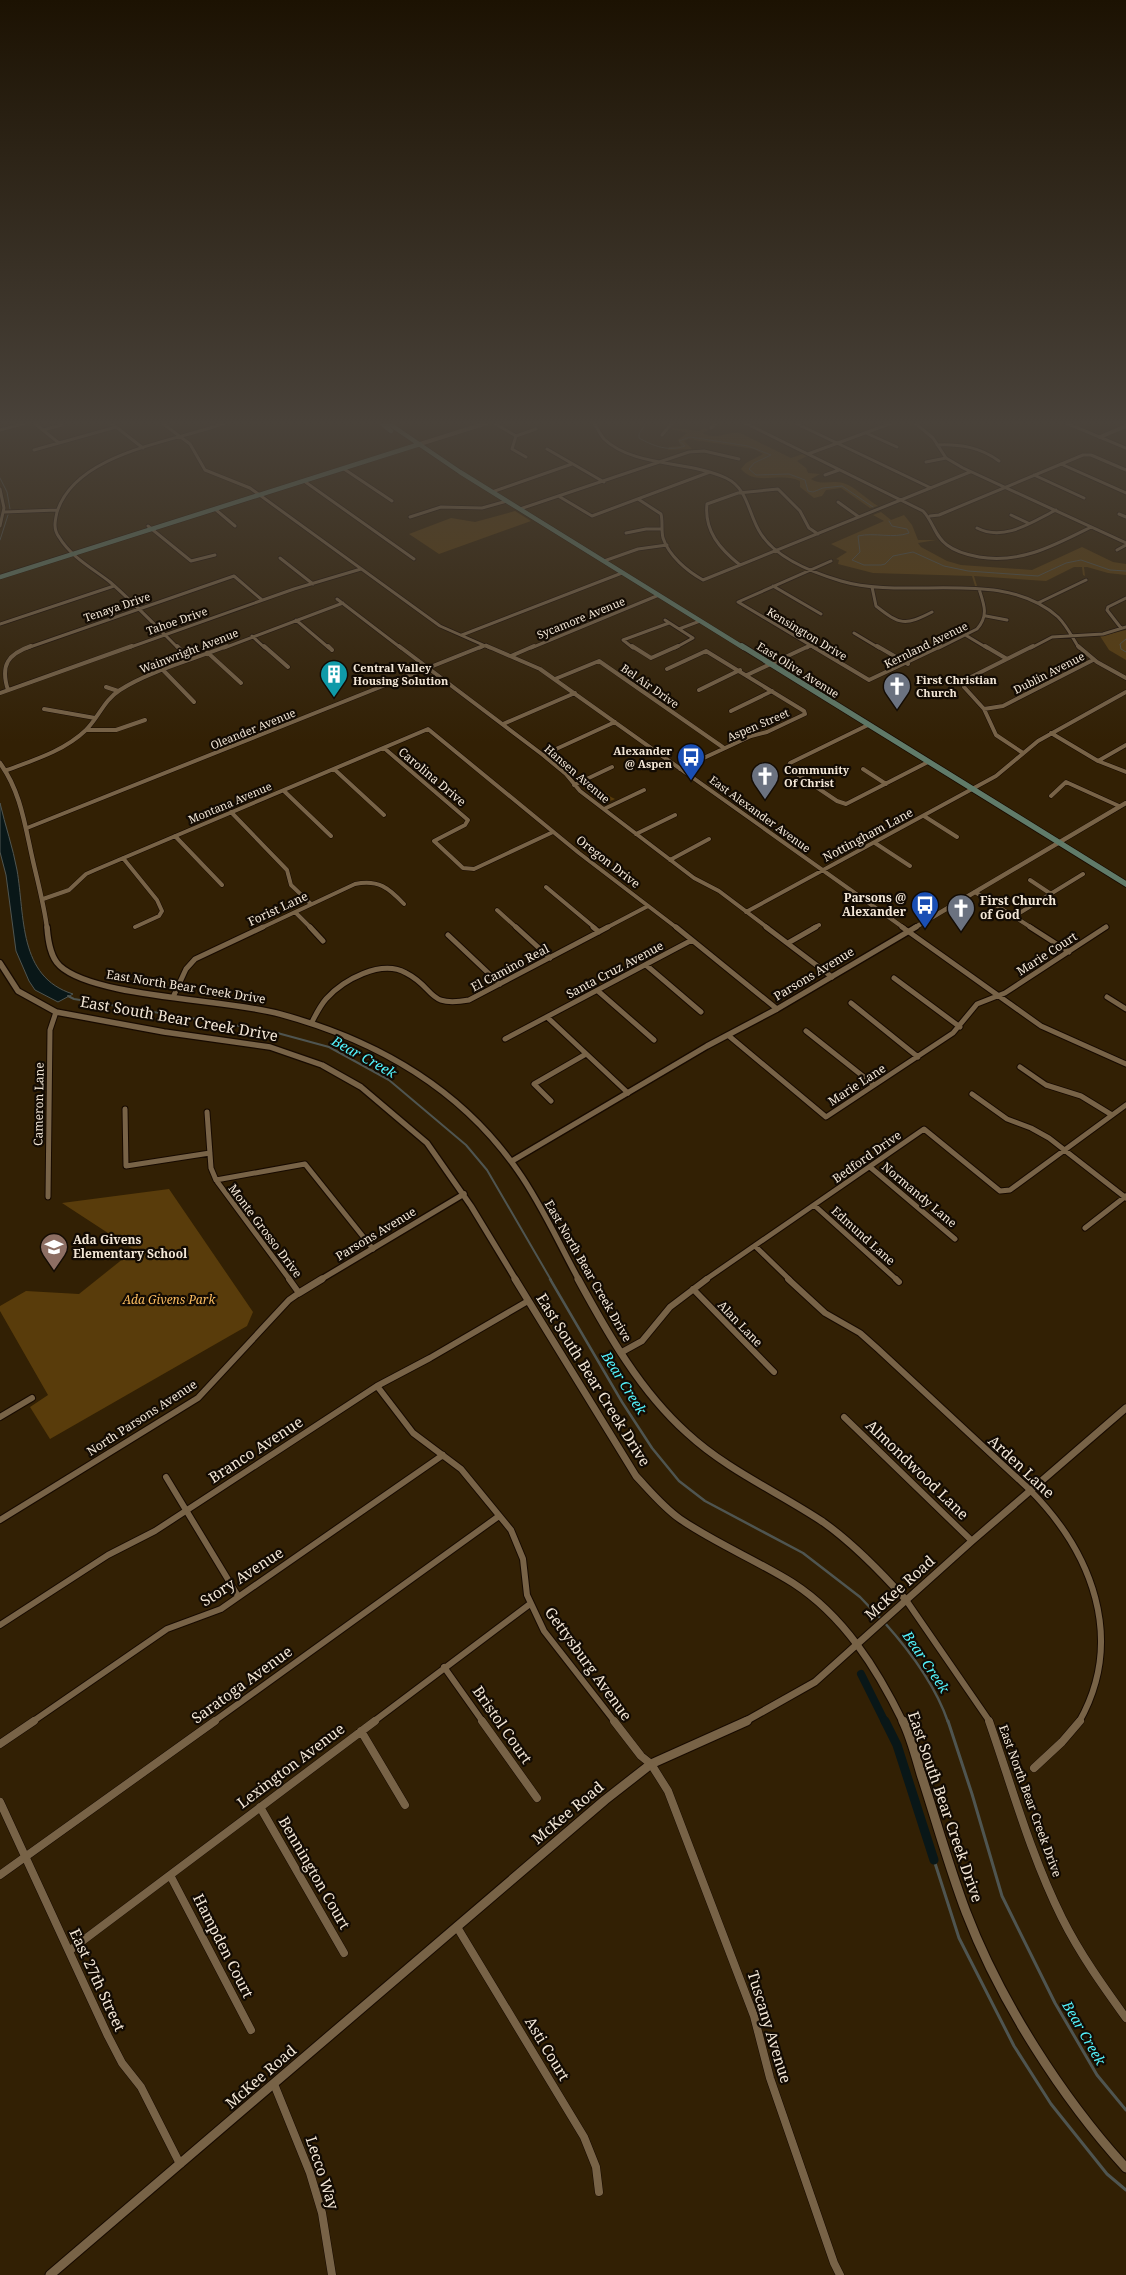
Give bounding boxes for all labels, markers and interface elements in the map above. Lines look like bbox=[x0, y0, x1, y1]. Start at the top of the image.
street label: Tenaya Drive bbox=[82, 588, 152, 625]
street label: Sycamore Avenue bbox=[535, 593, 627, 642]
street label: Tahoe Drive bbox=[144, 603, 209, 638]
street label: Kensington Drive bbox=[764, 604, 850, 664]
street label: Kernland Avenue bbox=[881, 618, 970, 671]
street label: Wainwright Avenue bbox=[137, 625, 240, 676]
street label: East Olive Avenue bbox=[754, 638, 842, 701]
street label: Dublin Avenue bbox=[1011, 648, 1087, 697]
building icon: Central Valley Housing Solution bbox=[319, 659, 349, 698]
place label: Central Valley Housing Solution bbox=[353, 660, 449, 688]
street label: Bel Air Drive bbox=[618, 660, 682, 711]
church icon: First Christian Church bbox=[882, 671, 912, 710]
place label: First Christian Church bbox=[916, 672, 998, 700]
street label: Oleander Avenue bbox=[208, 705, 298, 752]
street label: Aspen Street bbox=[724, 705, 791, 744]
street label: Hansen Avenue bbox=[541, 741, 613, 806]
bus stop icon: Alexander @ Aspen bbox=[676, 742, 706, 781]
street label: Carolina Drive bbox=[395, 743, 470, 810]
place label: Alexander @ Aspen bbox=[613, 743, 673, 771]
church icon: Community Of Christ bbox=[750, 761, 780, 800]
place label: Community Of Christ bbox=[784, 762, 850, 790]
street label: East Alexander Avenue bbox=[707, 772, 814, 855]
street label: Montana Avenue bbox=[186, 778, 274, 827]
street label: Nottingham Lane bbox=[820, 804, 916, 865]
street label: Oregon Drive bbox=[573, 831, 644, 892]
street label: Forist Lane bbox=[245, 887, 310, 930]
place label: Parsons @ Alexander bbox=[842, 889, 907, 920]
bus stop icon: Parsons @ Alexander bbox=[910, 890, 940, 929]
place label: First Church of God bbox=[980, 892, 1056, 923]
church icon: First Church of God bbox=[946, 893, 976, 932]
street label: Marie Court bbox=[1013, 928, 1080, 979]
street label: Santa Cruz Avenue bbox=[563, 937, 666, 1002]
street label: El Camino Real bbox=[468, 940, 552, 995]
street label: Parsons Avenue bbox=[770, 943, 857, 1004]
street label: East North Bear Creek Drive bbox=[105, 966, 267, 1008]
street label: East South Bear Creek Drive bbox=[79, 991, 280, 1045]
water label: Bear Creek bbox=[328, 1031, 401, 1083]
street label: Marie Lane bbox=[825, 1060, 889, 1110]
street label: Cameron Lane bbox=[29, 1062, 48, 1146]
street label: Bedford Drive bbox=[829, 1126, 905, 1187]
street label: Normandy Lane bbox=[878, 1158, 960, 1231]
street label: Monte Grosso Drive bbox=[225, 1180, 306, 1281]
street label: East North Bear Creek Drive bbox=[541, 1197, 636, 1345]
street label: Edmund Lane bbox=[828, 1202, 899, 1269]
street label: Parsons Avenue bbox=[332, 1203, 419, 1264]
place label: Ada Givens Elementary School bbox=[73, 1231, 188, 1262]
school or university icon: Ada Givens Elementary School bbox=[39, 1232, 69, 1271]
street label: East South Bear Creek Drive bbox=[532, 1290, 654, 1470]
park label: Ada Givens Park bbox=[122, 1291, 216, 1308]
street label: Alan Lane bbox=[714, 1297, 767, 1350]
water label: Bear Creek bbox=[598, 1348, 650, 1418]
street label: North Parsons Avenue bbox=[83, 1376, 200, 1460]
street label: Branco Avenue bbox=[205, 1411, 306, 1487]
street label: Almondwood Lane bbox=[862, 1415, 973, 1524]
street label: Arden Lane bbox=[984, 1430, 1059, 1502]
street label: Story Avenue bbox=[196, 1542, 287, 1610]
street label: McKee Road bbox=[860, 1550, 939, 1624]
street label: Gettysburg Avenue bbox=[541, 1603, 637, 1724]
water label: Bear Creek bbox=[898, 1626, 955, 1697]
street label: Saratoga Avenue bbox=[187, 1641, 296, 1727]
street label: Bristol Court bbox=[469, 1682, 537, 1767]
street label: East South Bear Creek Drive bbox=[904, 1709, 988, 1905]
street label: Lexington Avenue bbox=[233, 1718, 348, 1812]
street label: East North Bear Creek Drive bbox=[995, 1722, 1066, 1879]
street label: McKee Road bbox=[527, 1776, 607, 1848]
street label: Bennington Court bbox=[274, 1813, 355, 1932]
street label: Hampden Court bbox=[189, 1890, 259, 2001]
street label: East 27th Street bbox=[65, 1925, 130, 2034]
street label: Tuscany Avenue bbox=[743, 1968, 797, 2085]
water label: Bear Creek bbox=[1058, 1996, 1111, 2069]
street label: Asti Court bbox=[521, 2013, 575, 2084]
street label: McKee Road bbox=[221, 2040, 300, 2113]
street label: Lecco Way bbox=[302, 2133, 344, 2212]

